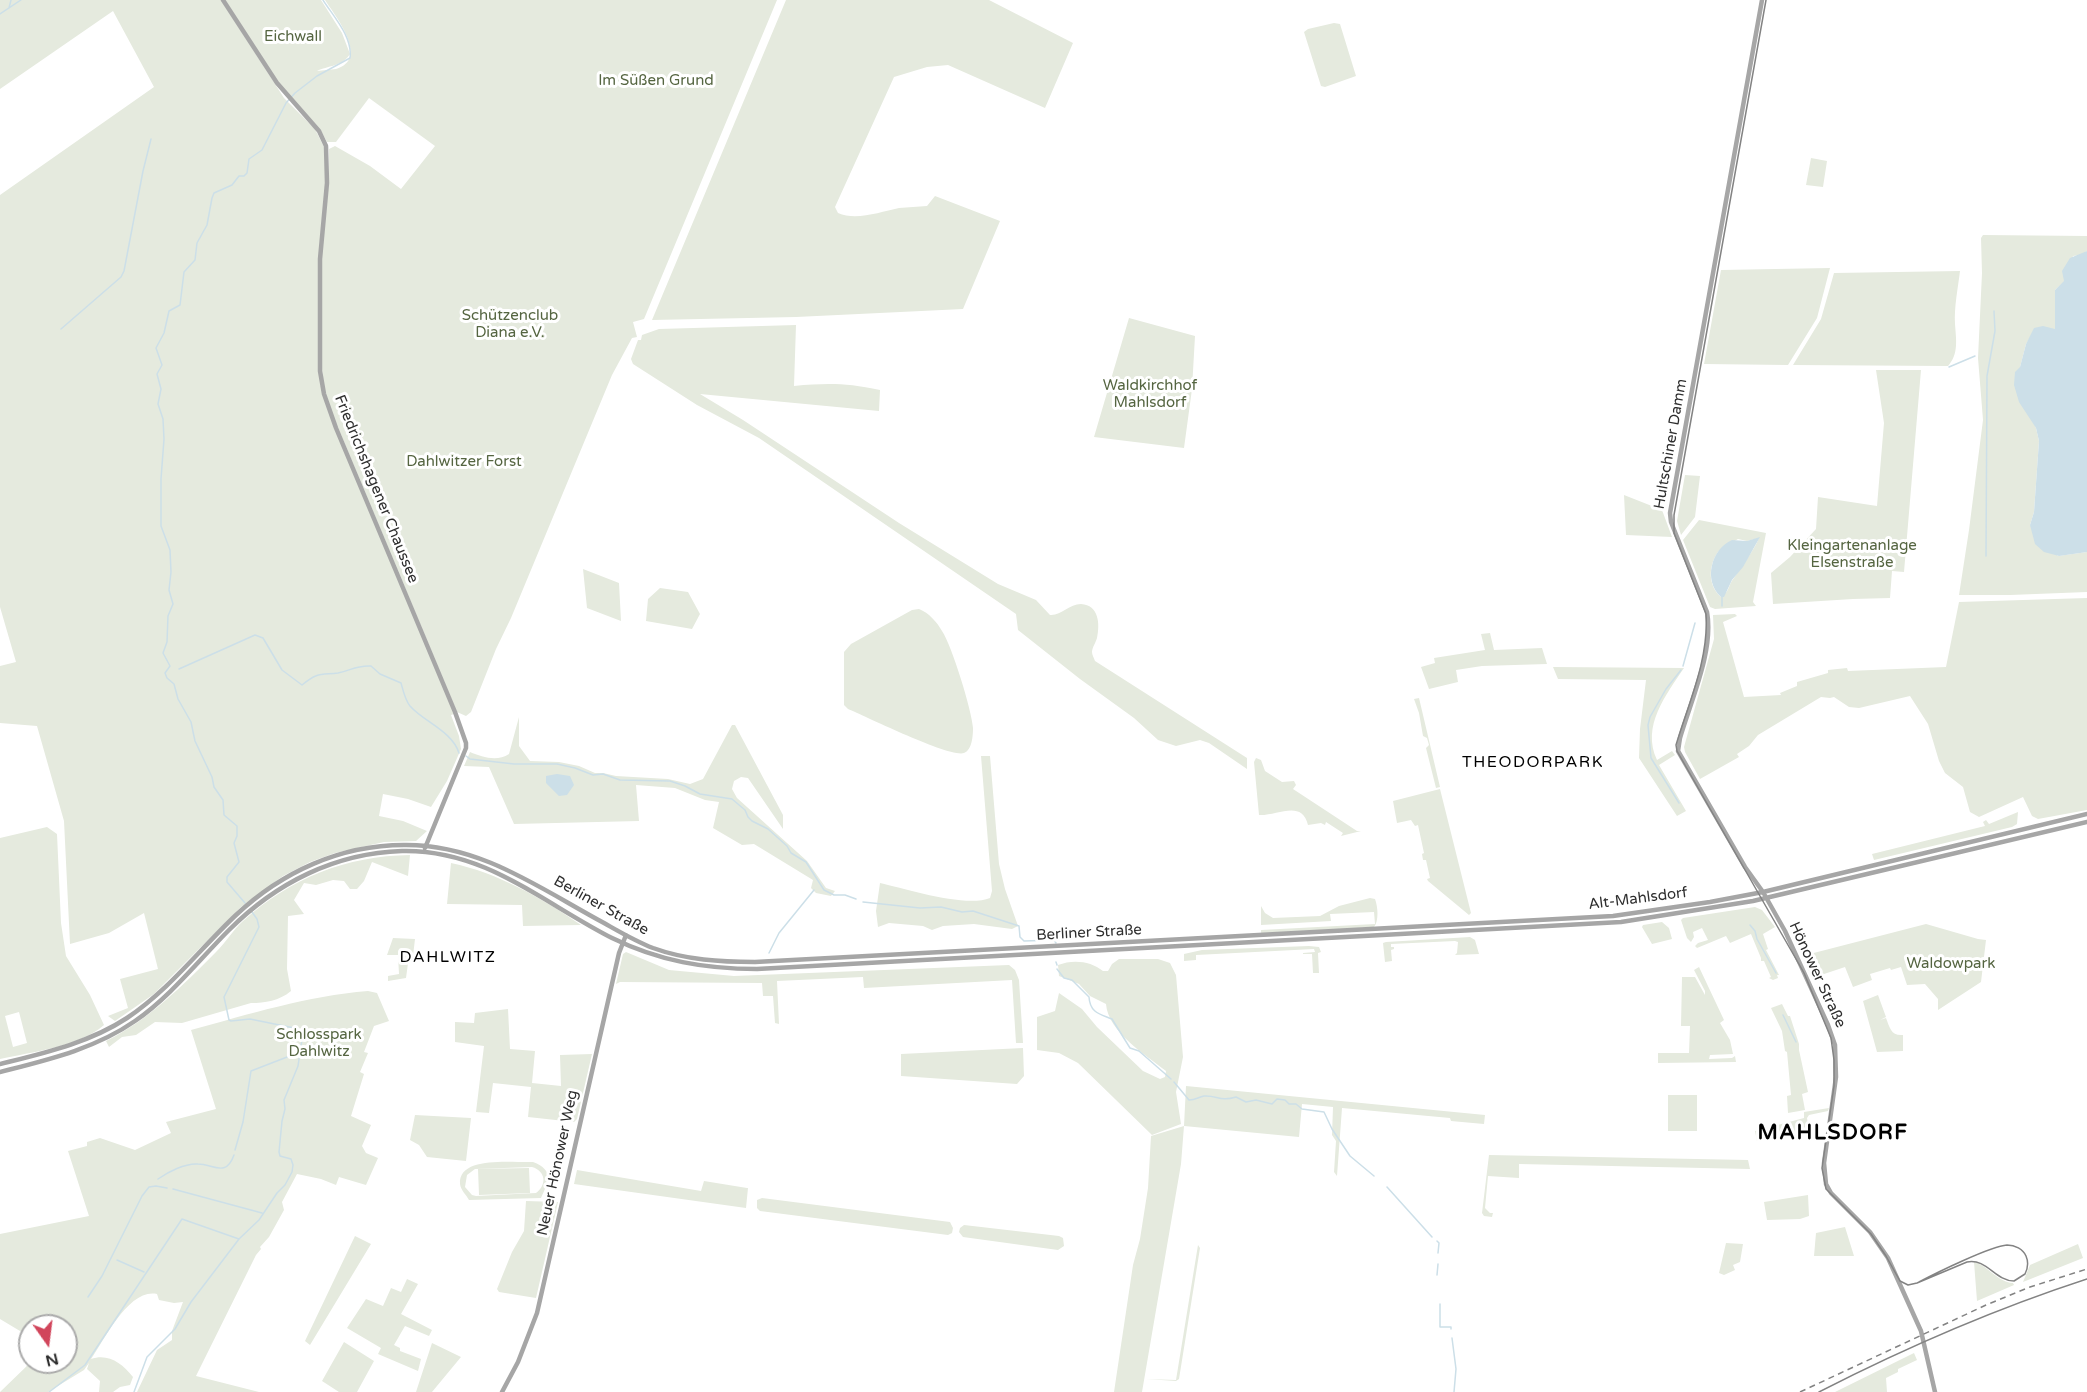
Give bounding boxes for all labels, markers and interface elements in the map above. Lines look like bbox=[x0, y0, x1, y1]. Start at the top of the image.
park label: Eichwall bbox=[264, 28, 322, 46]
park label: Im Süßen Grund bbox=[598, 72, 714, 90]
park label: Schützenclub Diana e.V. bbox=[462, 307, 558, 342]
park label: Waldkirchhof Mahlsdorf bbox=[1103, 377, 1197, 412]
street label: Hultschiner Damm bbox=[1651, 377, 1691, 511]
street label: Friedrichshagener Chaussee bbox=[330, 392, 422, 586]
park label: Dahlwitzer Forst bbox=[406, 453, 522, 471]
park label: Kleingartenanlage Elsenstraße bbox=[1787, 537, 1917, 572]
district label: THEODORPARK bbox=[1462, 753, 1604, 773]
street label: Berliner Straße bbox=[550, 873, 652, 939]
street label: Alt-Mahlsdorf bbox=[1587, 884, 1689, 914]
street label: Hönower Straße bbox=[1785, 919, 1849, 1031]
street label: Berliner Straße bbox=[1036, 921, 1142, 945]
district label: DAHLWITZ bbox=[399, 948, 497, 968]
park label: Waldowpark bbox=[1907, 955, 1995, 973]
park label: Schlosspark Dahlwitz bbox=[276, 1026, 362, 1061]
street label: Neuer Hönower Weg bbox=[534, 1089, 582, 1237]
district label: MAHLSDORF bbox=[1758, 1120, 1908, 1146]
north arrow bbox=[18, 1314, 78, 1374]
text: N bbox=[43, 1348, 61, 1371]

